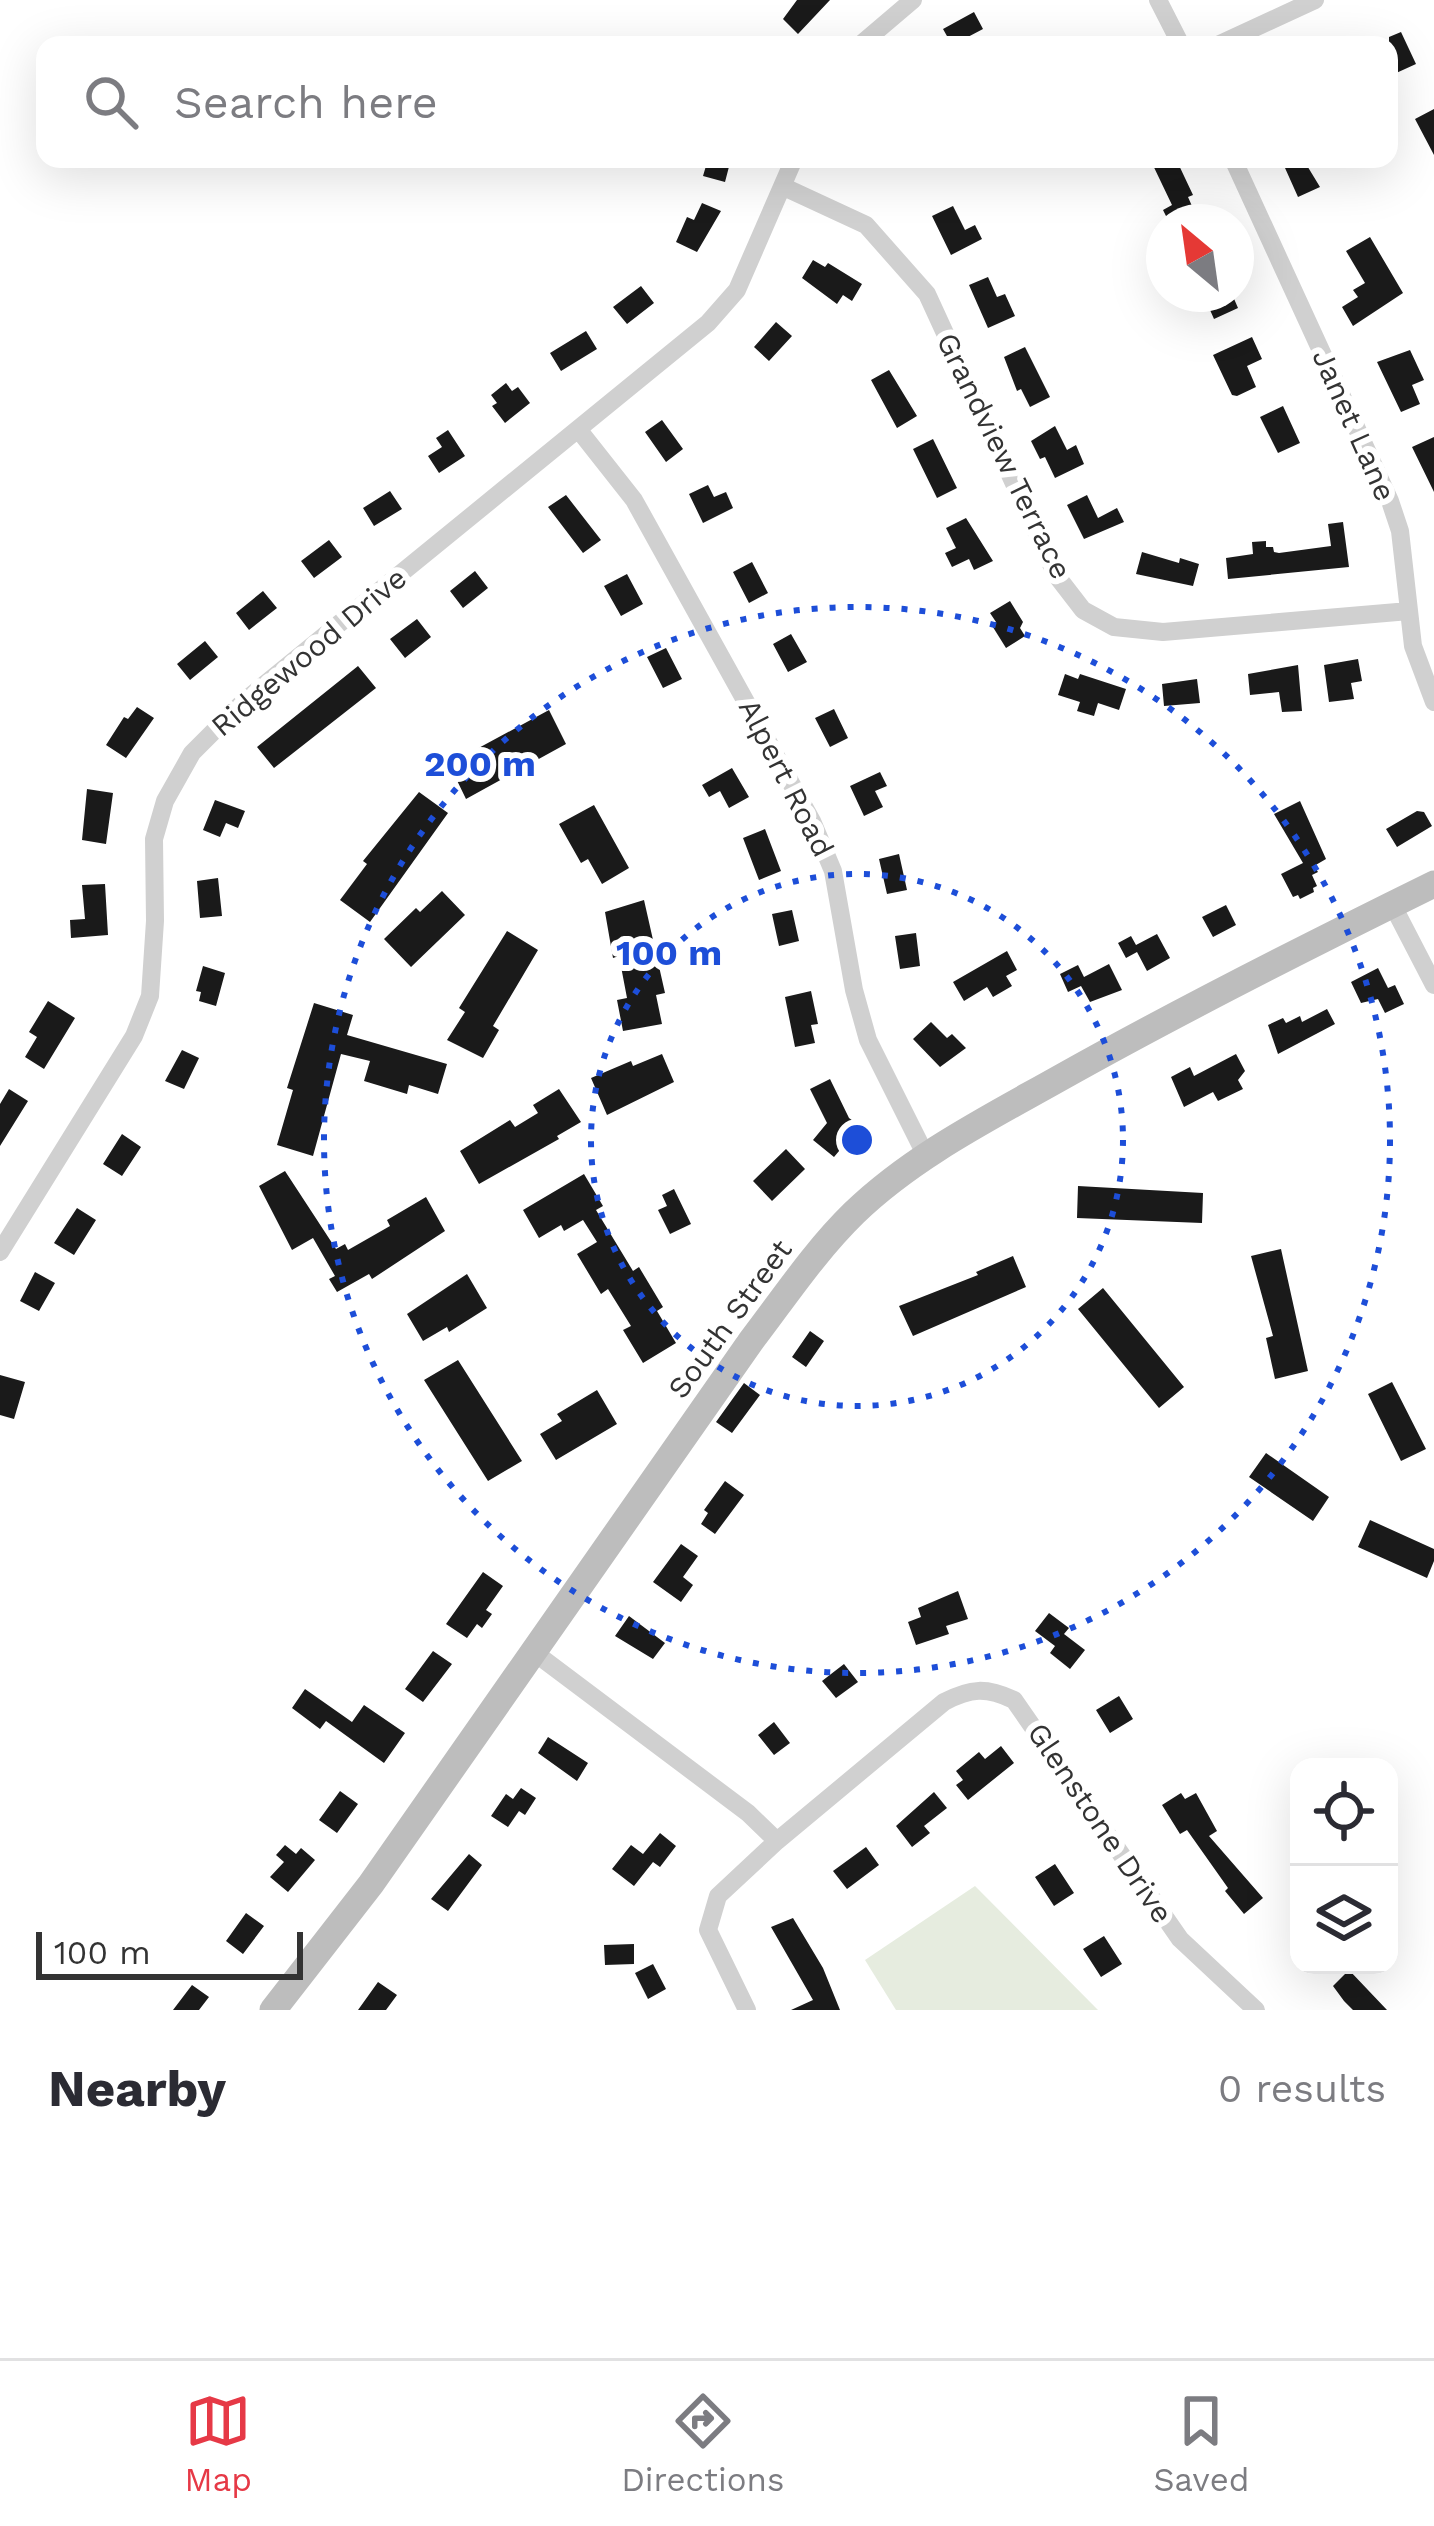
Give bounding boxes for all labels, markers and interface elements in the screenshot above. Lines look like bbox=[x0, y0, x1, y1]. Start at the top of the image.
search box bbox=[36, 36, 1398, 168]
icon: search bbox=[78, 69, 144, 135]
text: Search here bbox=[174, 76, 438, 129]
north arrow bbox=[1146, 204, 1254, 312]
street label: Grandview Terrace bbox=[930, 327, 1079, 585]
street label: Janet Lane bbox=[1305, 343, 1403, 506]
street label: Ridgewood Drive bbox=[204, 560, 413, 743]
street label: Alpert Road bbox=[732, 693, 841, 863]
text: 200 m bbox=[424, 743, 536, 785]
text: 100 m bbox=[616, 932, 722, 974]
centre of rings bbox=[836, 1119, 878, 1161]
street label: South Street bbox=[660, 1232, 799, 1405]
street label: Glenstone Drive bbox=[1021, 1716, 1180, 1929]
map controls bbox=[1290, 1758, 1398, 1974]
button: locate bbox=[1290, 1758, 1398, 1866]
button: layers bbox=[1290, 1866, 1398, 1974]
scale bar bbox=[36, 1926, 303, 1979]
text: 100 m bbox=[54, 1933, 151, 1972]
text: Nearby bbox=[48, 2059, 226, 2118]
text: 0 results bbox=[1218, 2066, 1386, 2111]
tab: Map bbox=[185, 2388, 252, 2499]
tab: Directions bbox=[621, 2388, 784, 2499]
tab: Saved bbox=[1154, 2388, 1249, 2499]

